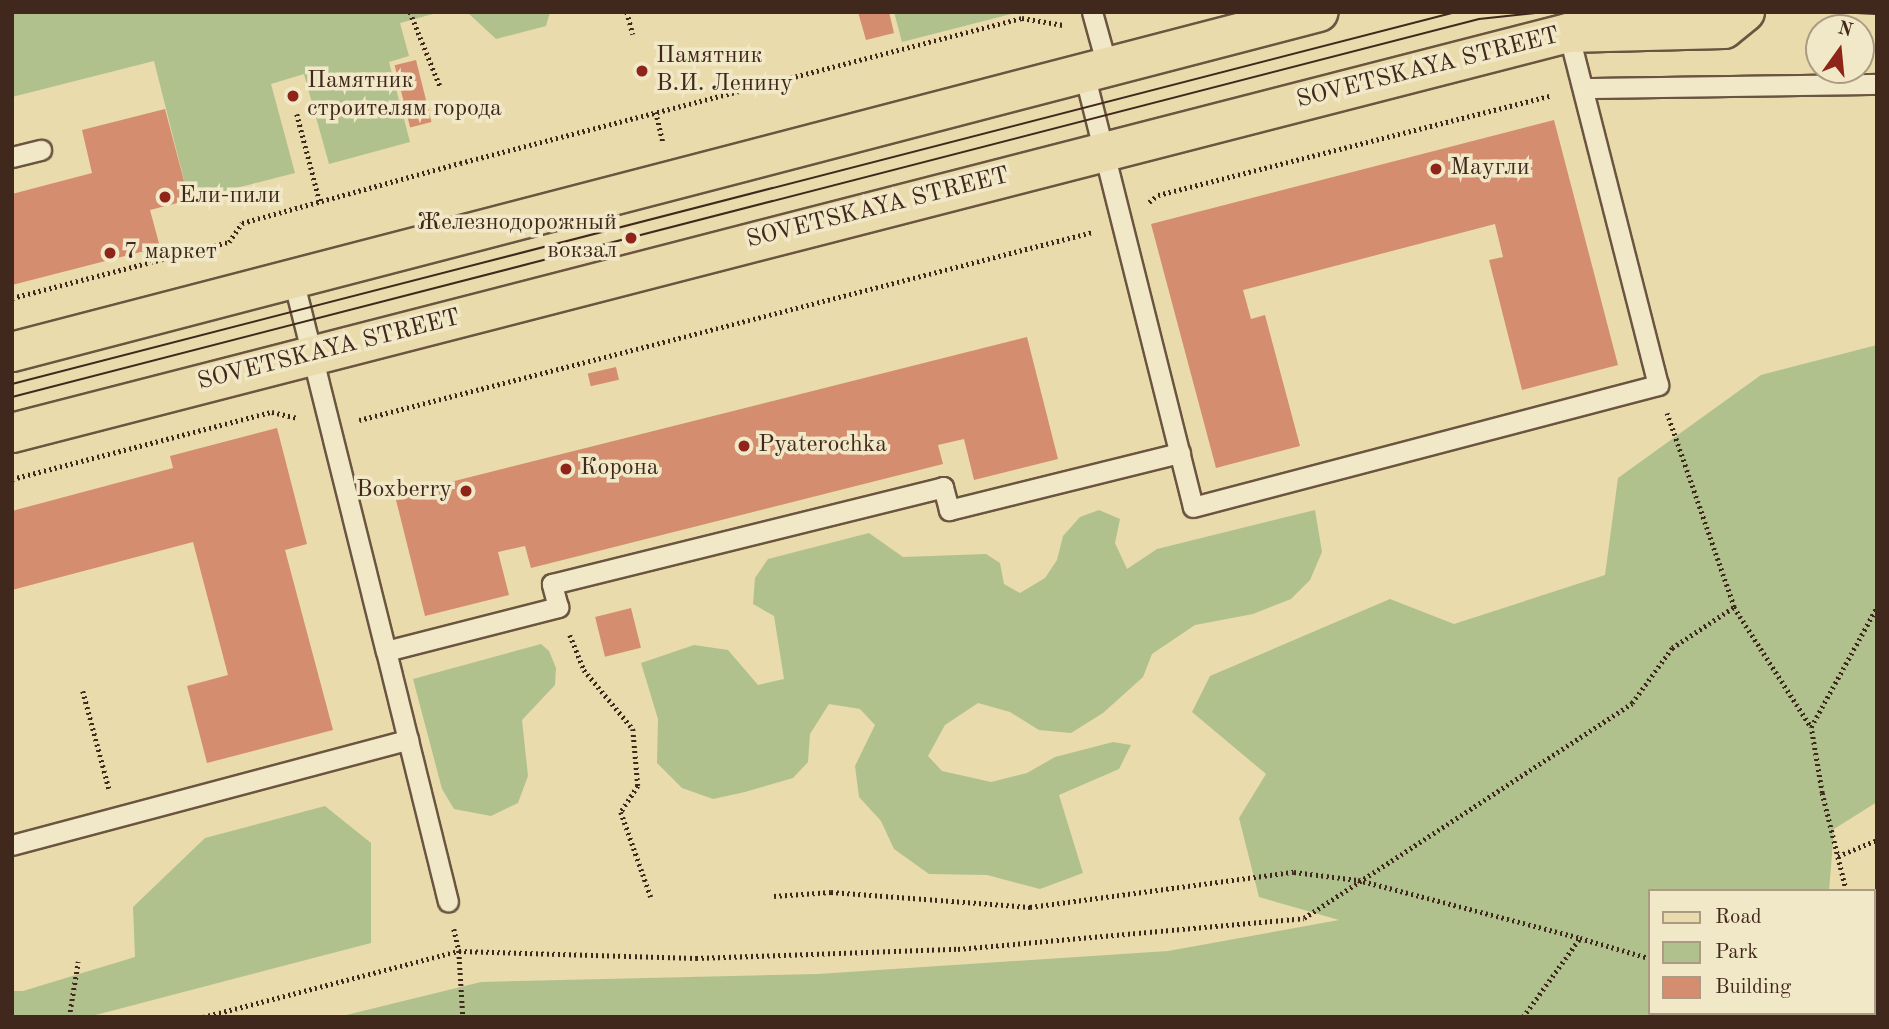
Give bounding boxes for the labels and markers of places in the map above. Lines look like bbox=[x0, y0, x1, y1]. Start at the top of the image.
place label: Памятник В.И. Ленину bbox=[656, 43, 793, 99]
marker: Памятник В.И. Ленину bbox=[634, 63, 650, 79]
place label: Памятник строителям города bbox=[307, 68, 502, 124]
marker: Памятник строителям города bbox=[285, 88, 301, 104]
place label: Маугли bbox=[1450, 155, 1530, 183]
marker: Маугли bbox=[1428, 161, 1444, 177]
place label: Ели-пили bbox=[179, 183, 281, 211]
marker: Ели-пили bbox=[157, 189, 173, 205]
place label: Железнодорожный вокзал bbox=[417, 210, 617, 266]
marker: Железнодорожный вокзал bbox=[623, 230, 639, 246]
place label: 7 маркет bbox=[124, 239, 217, 267]
marker: 7 маркет bbox=[102, 245, 118, 261]
place label: Pyaterochka bbox=[758, 432, 887, 460]
marker: Pyaterochka bbox=[736, 438, 752, 454]
place label: Корона bbox=[580, 455, 659, 483]
marker: Корона bbox=[558, 461, 574, 477]
place label: Boxberry bbox=[356, 477, 452, 505]
marker: Boxberry bbox=[458, 483, 474, 499]

